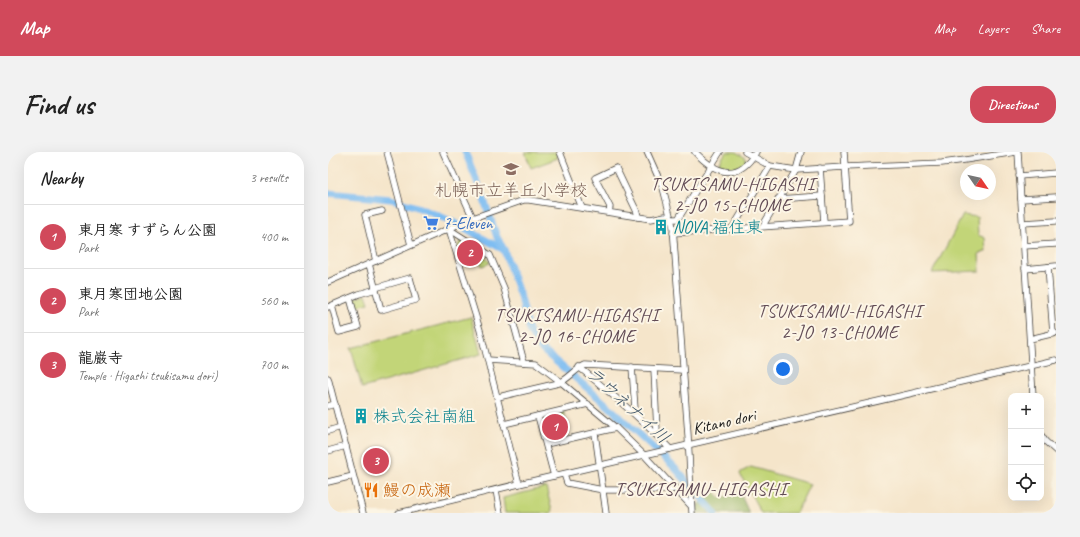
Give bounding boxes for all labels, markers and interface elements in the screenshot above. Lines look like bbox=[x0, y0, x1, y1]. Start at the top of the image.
text: Map bbox=[20, 16, 50, 40]
text: Map bbox=[934, 20, 956, 37]
text: Layers bbox=[978, 20, 1009, 37]
text: Share bbox=[1031, 20, 1060, 37]
button: Directions bbox=[970, 86, 1056, 123]
text: Find us bbox=[24, 87, 94, 122]
school or university icon: 札幌市立羊丘小学校 bbox=[502, 160, 520, 178]
north arrow bbox=[960, 164, 996, 200]
text: Nearby bbox=[40, 168, 83, 189]
text: 3 results bbox=[250, 170, 288, 186]
district label: TSUKISAMU-HIGASHI 2-JO 15-CHOME bbox=[651, 173, 818, 216]
place label: 札幌市立羊丘小学校 bbox=[435, 180, 588, 201]
place label: 7-Eleven bbox=[443, 213, 494, 234]
supermarket icon: 7-Eleven bbox=[422, 214, 440, 232]
place label: NOVA 福住東 bbox=[673, 217, 763, 238]
building icon: NOVA 福住東 bbox=[652, 218, 670, 236]
text: 東月寒 すずらん公園 bbox=[78, 221, 217, 240]
text: 1 bbox=[50, 229, 56, 245]
text: 400 m bbox=[260, 229, 288, 245]
pin: 2 bbox=[457, 238, 483, 268]
text: Park bbox=[78, 240, 99, 256]
text: 東月寒団地公園 bbox=[78, 285, 183, 304]
text: 2 bbox=[50, 293, 56, 309]
text: 560 m bbox=[260, 293, 288, 309]
district label: TSUKISAMU-HIGASHI 2-JO 13-CHOME bbox=[758, 300, 925, 343]
text: Park bbox=[78, 304, 99, 320]
district label: TSUKISAMU-HIGASHI 2-JO 16-CHOME bbox=[495, 304, 662, 347]
text: 龍巌寺 bbox=[78, 349, 123, 368]
text: 3 bbox=[50, 357, 56, 373]
text: 700 m bbox=[260, 357, 288, 373]
your location bbox=[773, 359, 793, 379]
water label: ラウネナイ川 bbox=[581, 362, 675, 448]
text: Temple · Higashi tsukisamu dori) bbox=[78, 368, 217, 384]
map controls bbox=[1008, 393, 1044, 501]
button: + bbox=[1008, 393, 1044, 429]
street label: Kitano dori bbox=[690, 404, 759, 439]
place label: 株式会社南組 bbox=[373, 406, 475, 427]
building icon: 株式会社南組 bbox=[352, 407, 370, 425]
pin: 1 bbox=[542, 412, 568, 442]
button: − bbox=[1008, 429, 1044, 465]
pin: 3 bbox=[363, 446, 389, 476]
button: locate bbox=[1008, 465, 1044, 501]
district label: TSUKISAMU-HIGASHI bbox=[615, 477, 791, 501]
place label: 鰻の成瀬 bbox=[383, 480, 451, 501]
restaurant icon: 鰻の成瀬 bbox=[362, 481, 380, 499]

